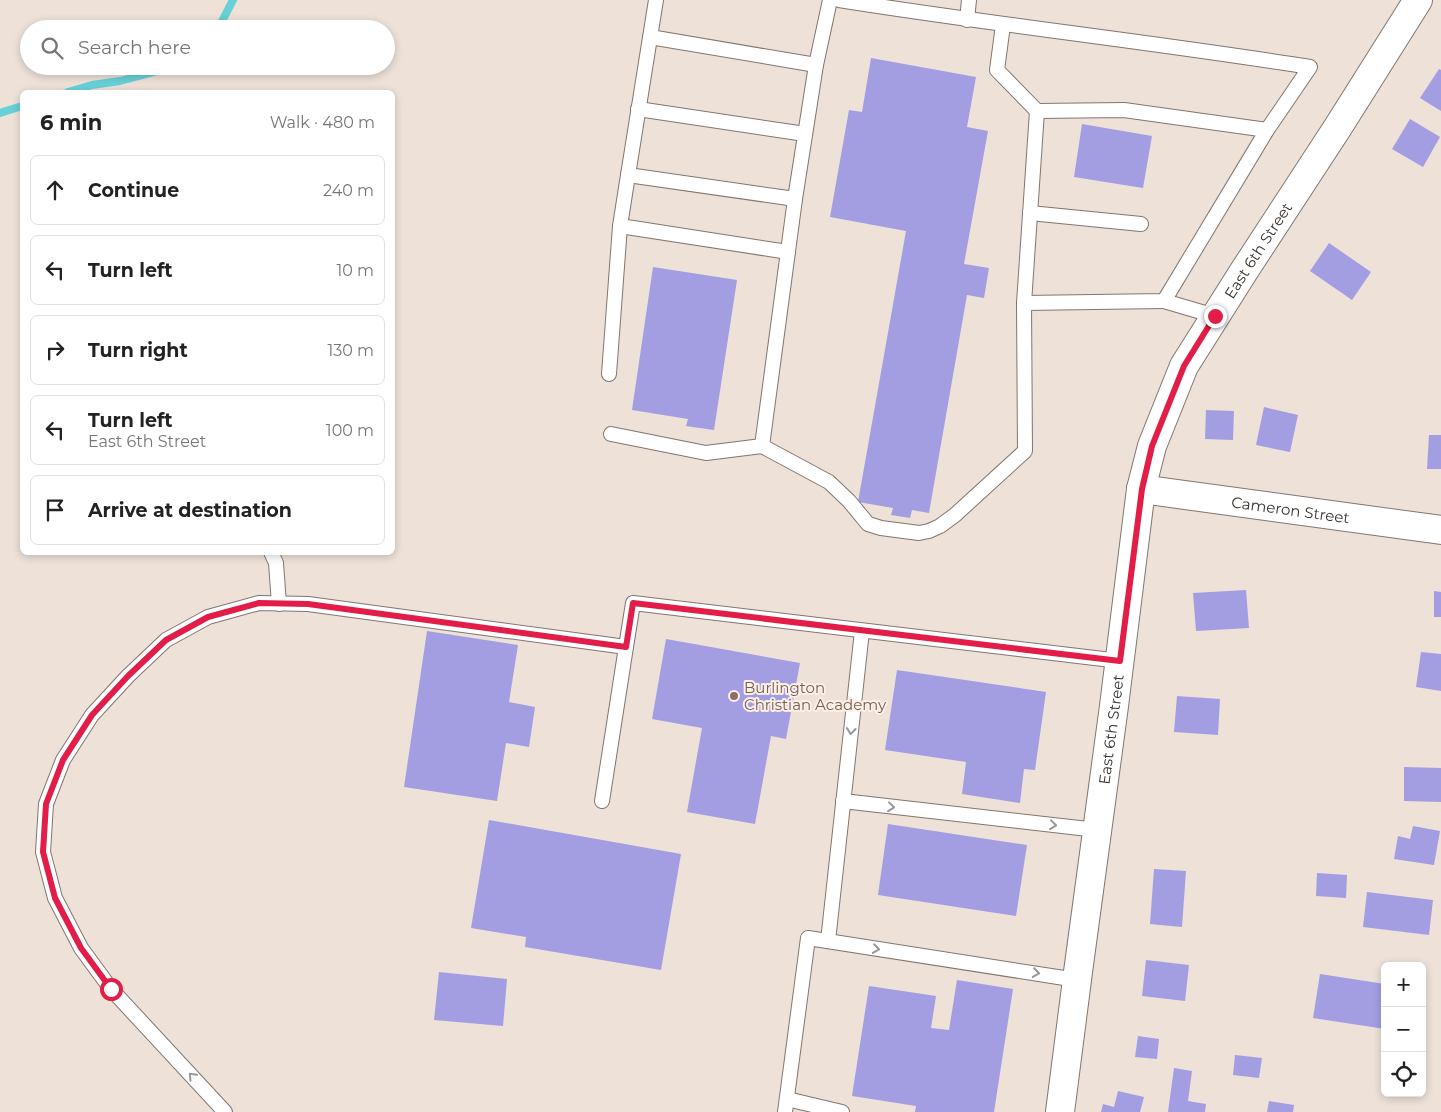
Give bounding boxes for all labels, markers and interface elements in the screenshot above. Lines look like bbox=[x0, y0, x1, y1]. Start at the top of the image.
search box bbox=[20, 20, 395, 75]
icon: search bbox=[38, 34, 66, 62]
text: Search here bbox=[78, 36, 191, 59]
text: 6 min bbox=[40, 110, 102, 135]
text: Walk · 480 m bbox=[270, 113, 375, 132]
icon: ahead bbox=[41, 176, 69, 204]
text: Continue bbox=[88, 179, 179, 202]
text: 240 m bbox=[323, 181, 374, 200]
street label: East 6th Street bbox=[1220, 199, 1296, 302]
icon: left bbox=[41, 256, 69, 284]
text: Turn left bbox=[88, 259, 173, 282]
text: 10 m bbox=[336, 261, 374, 280]
route end bbox=[1204, 305, 1227, 328]
icon: right bbox=[41, 336, 69, 364]
text: Turn right bbox=[88, 339, 188, 362]
text: 130 m bbox=[327, 341, 374, 360]
text: Turn left bbox=[88, 409, 173, 432]
icon: left bbox=[41, 416, 69, 444]
text: 100 m bbox=[326, 421, 374, 440]
text: East 6th Street bbox=[88, 432, 206, 451]
street label: Cameron Street bbox=[1230, 492, 1351, 527]
icon: arrive bbox=[41, 496, 69, 524]
text: Arrive at destination bbox=[88, 499, 292, 522]
street label: East 6th Street bbox=[1094, 673, 1127, 786]
place label: Burlington Christian Academy bbox=[744, 678, 887, 714]
marker: Burlington Christian Academy bbox=[728, 690, 740, 702]
one-way arrow bbox=[846, 728, 857, 736]
one-way arrow bbox=[888, 801, 896, 812]
one-way arrow bbox=[1049, 819, 1057, 830]
one-way arrow bbox=[871, 943, 880, 953]
map controls bbox=[1381, 962, 1426, 1097]
button: + bbox=[1381, 962, 1426, 1007]
one-way arrow bbox=[1032, 968, 1041, 978]
route start bbox=[100, 978, 123, 1001]
button: − bbox=[1381, 1007, 1426, 1052]
button: locate bbox=[1381, 1052, 1426, 1097]
one-way arrow bbox=[189, 1073, 198, 1082]

